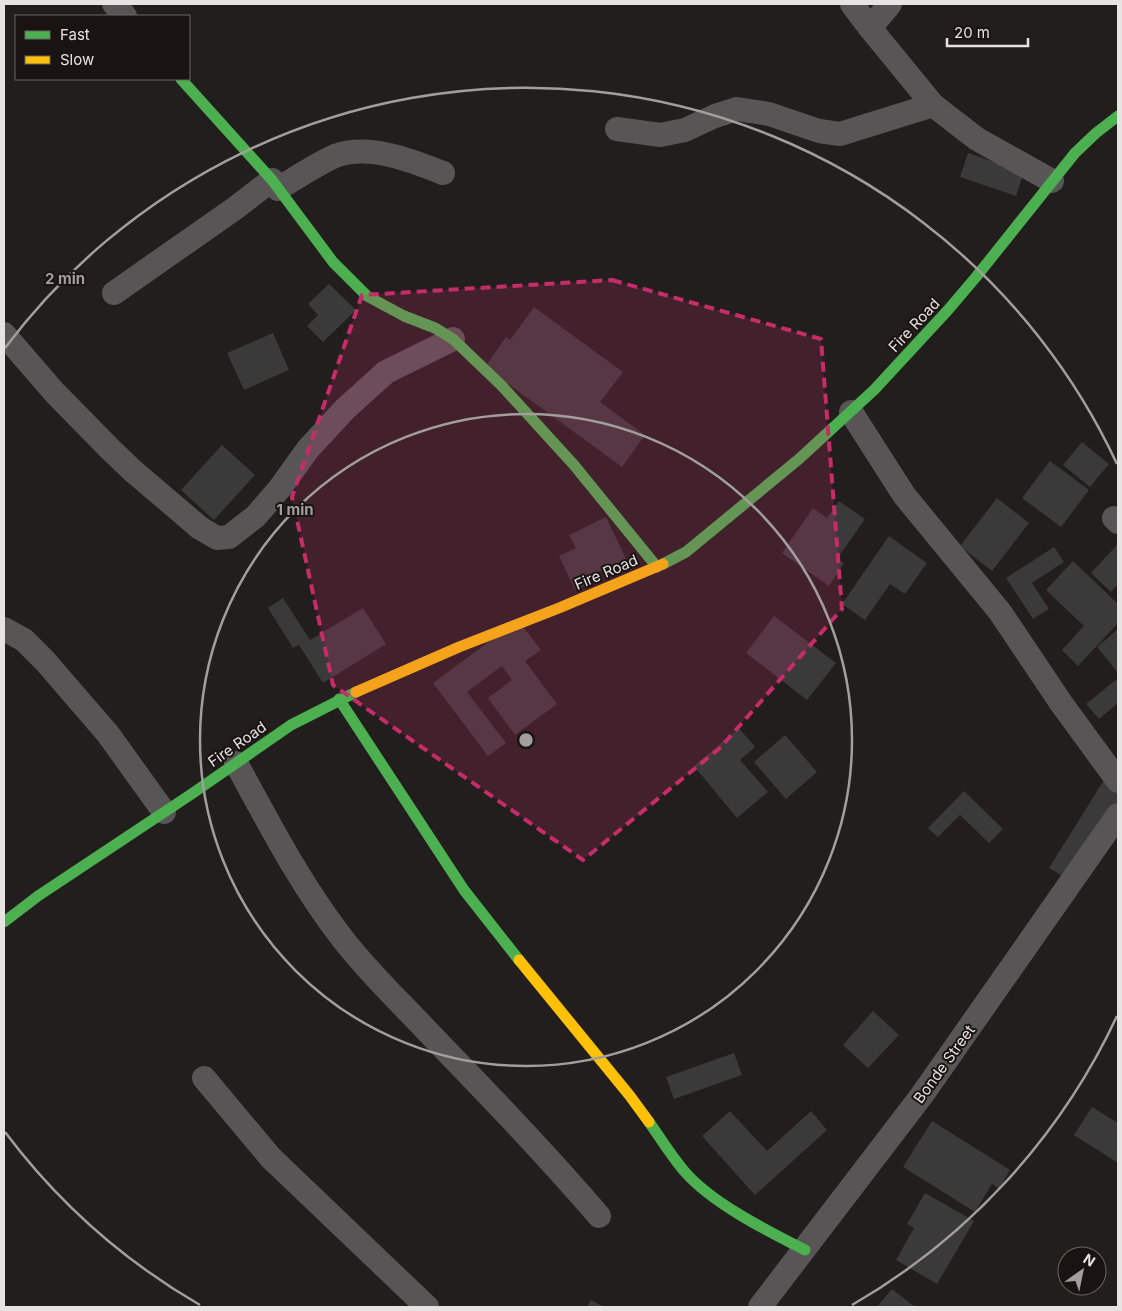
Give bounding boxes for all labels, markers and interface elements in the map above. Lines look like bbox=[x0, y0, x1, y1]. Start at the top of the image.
legend bbox=[15, 15, 190, 80]
scale bar bbox=[947, 15, 1028, 47]
text: 20 m bbox=[954, 23, 990, 42]
text: Fast bbox=[60, 25, 90, 44]
text: Slow bbox=[60, 50, 94, 69]
text: 2 min bbox=[45, 269, 85, 288]
street label: Fire Road bbox=[884, 294, 944, 356]
text: 1 min bbox=[276, 500, 314, 519]
street label: Fire Road bbox=[571, 550, 641, 594]
street label: Fire Road bbox=[204, 717, 270, 771]
centre of rings bbox=[517, 731, 535, 749]
street label: Bonde Street bbox=[909, 1021, 979, 1107]
north arrow bbox=[1057, 1246, 1107, 1296]
text: N bbox=[1080, 1250, 1098, 1270]

